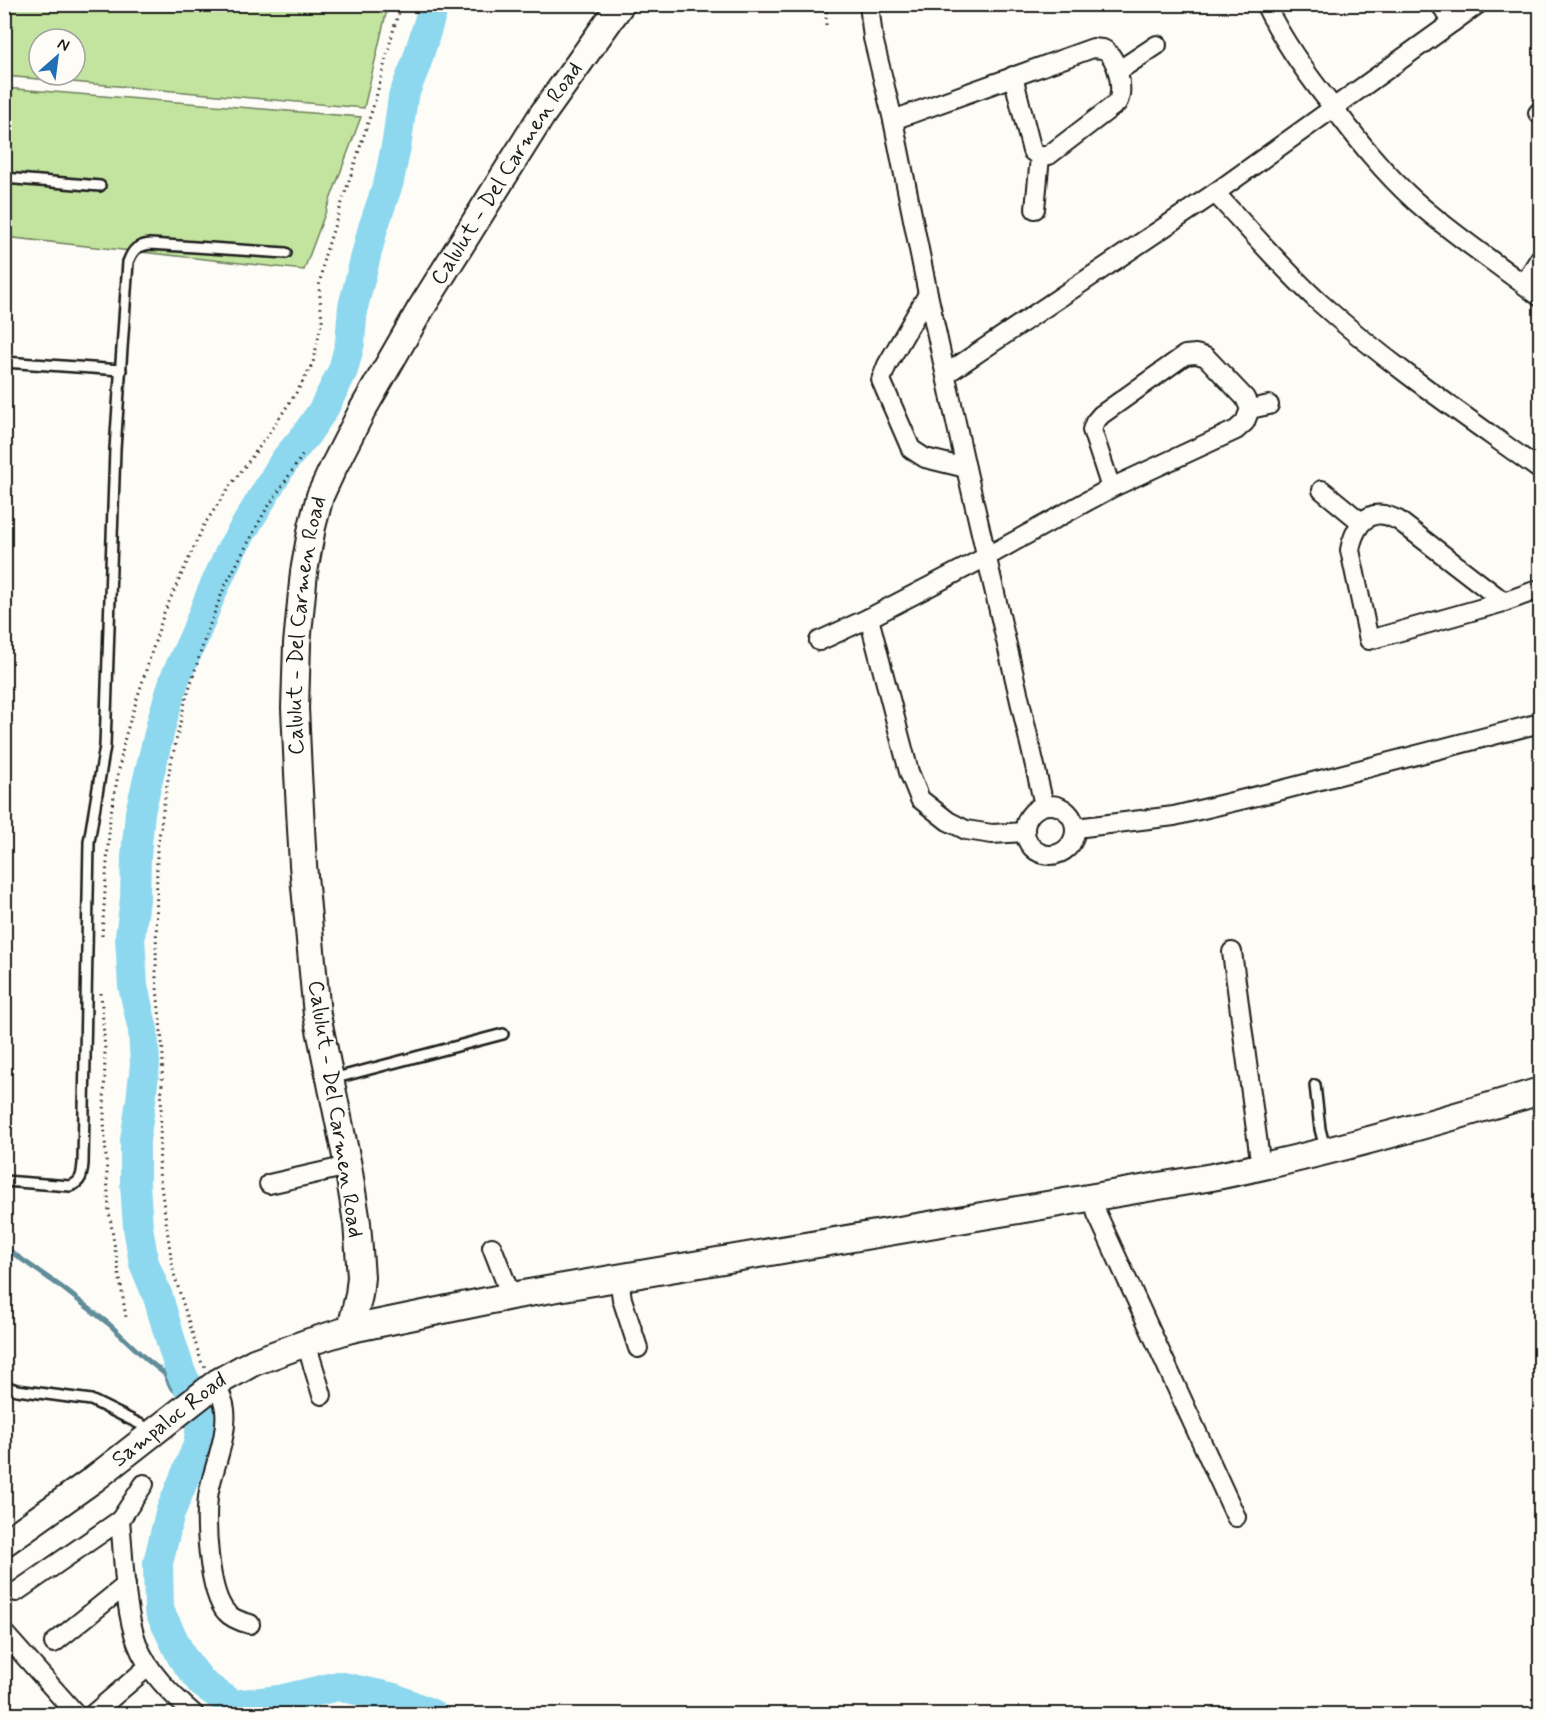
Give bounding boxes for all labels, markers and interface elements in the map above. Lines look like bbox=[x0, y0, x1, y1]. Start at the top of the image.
north arrow bbox=[27, 27, 87, 87]
text: N bbox=[54, 33, 73, 57]
street label: Calulut - Del Carmen Road bbox=[425, 57, 589, 291]
street label: Calulut - Del Carmen Road bbox=[281, 493, 333, 756]
street label: Calulut - Del Carmen Road bbox=[301, 978, 369, 1240]
street label: Sampaloc Road bbox=[106, 1366, 231, 1474]

